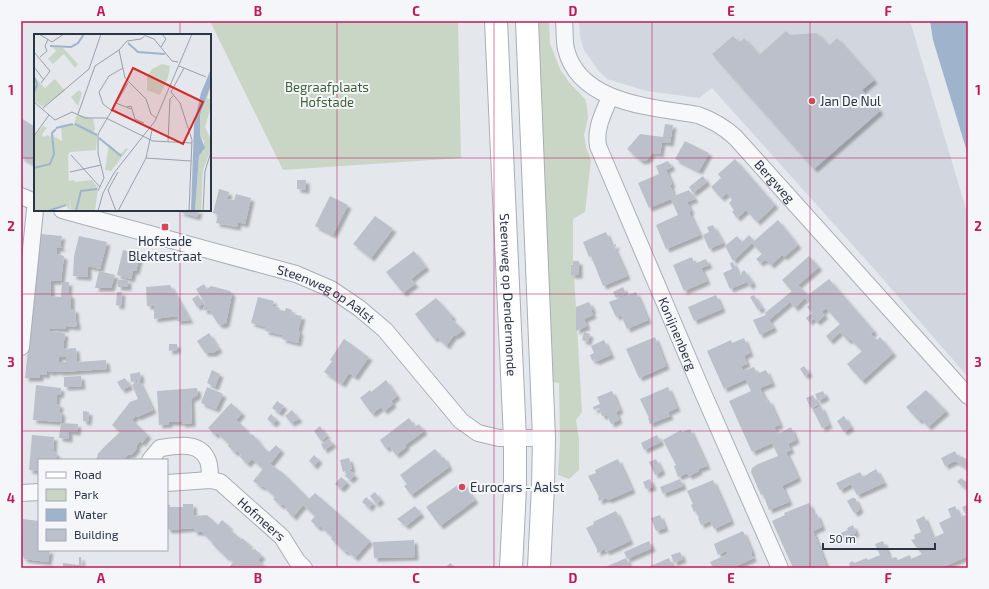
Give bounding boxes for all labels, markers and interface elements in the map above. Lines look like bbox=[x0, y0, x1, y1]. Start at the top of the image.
text: A bbox=[97, 3, 106, 19]
text: B bbox=[254, 3, 262, 19]
text: C bbox=[412, 3, 420, 19]
text: D bbox=[569, 3, 578, 19]
text: E bbox=[727, 3, 735, 19]
text: F bbox=[884, 3, 892, 19]
inset map bbox=[34, 34, 211, 211]
park label: Begraafplaats Hofstade bbox=[285, 79, 369, 110]
text: 1 bbox=[8, 82, 14, 98]
text: 1 bbox=[975, 82, 981, 98]
place label: Jan De Nul bbox=[820, 93, 881, 109]
marker: Jan De Nul bbox=[807, 96, 817, 106]
street label: Bergweg bbox=[751, 156, 798, 206]
street label: Steenweg op Dendermonde bbox=[497, 213, 520, 377]
text: 2 bbox=[7, 218, 15, 234]
text: 2 bbox=[974, 218, 982, 234]
marker: Hofstade Blektestraat bbox=[160, 222, 170, 232]
place label: Hofstade Blektestraat bbox=[128, 233, 202, 264]
street label: Steenweg op Aalst bbox=[275, 261, 378, 326]
street label: Konijnenberg bbox=[655, 295, 700, 373]
text: 3 bbox=[7, 354, 15, 370]
text: 3 bbox=[974, 354, 982, 370]
legend bbox=[38, 459, 168, 551]
text: Road bbox=[74, 467, 102, 481]
place label: Eurocars - Aalst bbox=[470, 479, 564, 495]
marker: Eurocars - Aalst bbox=[457, 482, 467, 492]
text: Park bbox=[74, 487, 99, 501]
text: 4 bbox=[7, 490, 15, 506]
text: 4 bbox=[974, 490, 982, 506]
street label: Hofmeers bbox=[235, 494, 289, 544]
text: Water bbox=[74, 507, 108, 521]
scale bar bbox=[823, 525, 935, 551]
text: Building bbox=[74, 527, 119, 541]
text: 50 m bbox=[829, 531, 856, 545]
text: A bbox=[97, 570, 106, 586]
text: B bbox=[254, 570, 262, 586]
text: C bbox=[412, 570, 420, 586]
text: D bbox=[569, 570, 578, 586]
text: E bbox=[727, 570, 735, 586]
text: F bbox=[884, 570, 892, 586]

